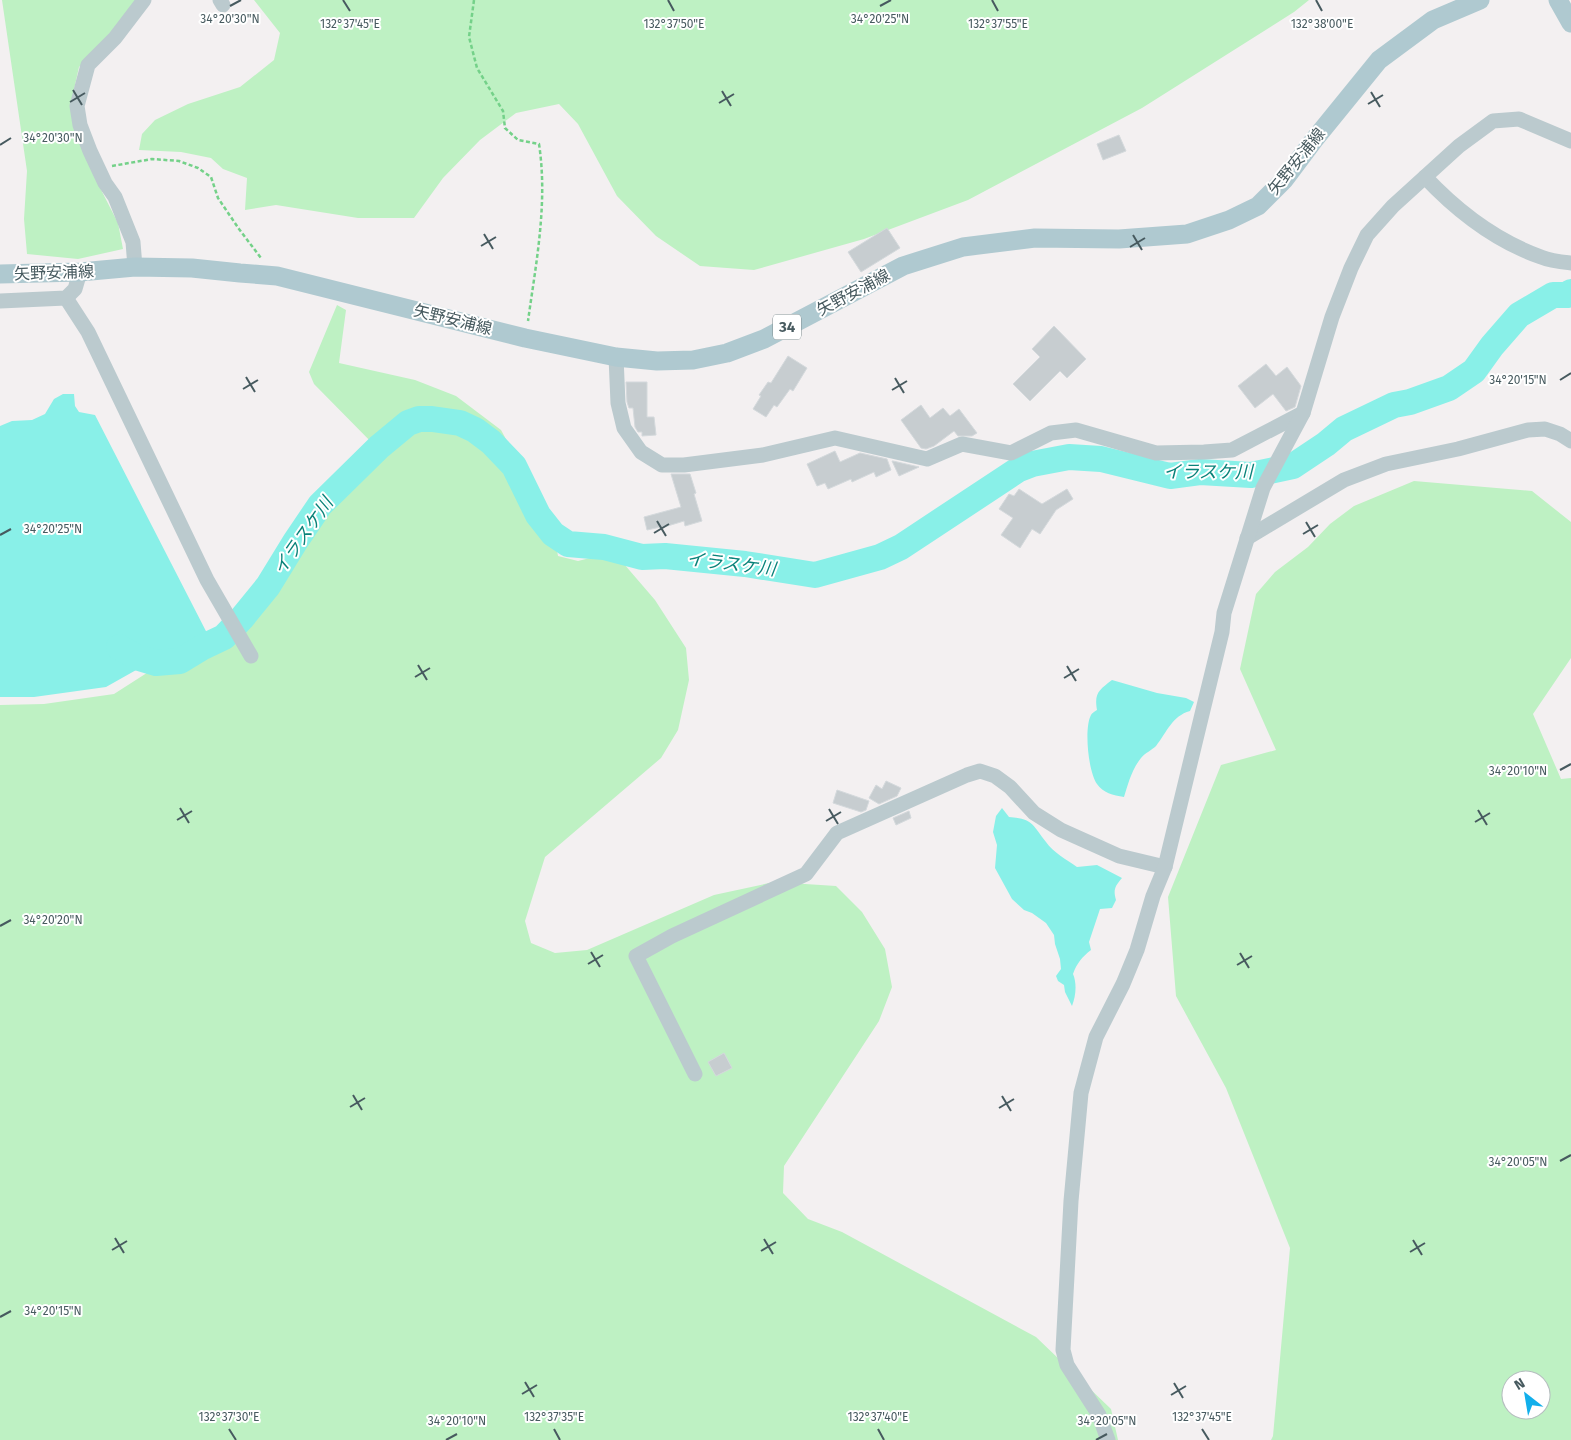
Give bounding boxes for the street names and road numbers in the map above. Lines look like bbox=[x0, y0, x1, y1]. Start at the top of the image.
street label: 矢野安浦線 bbox=[1264, 124, 1329, 198]
street label: 矢野安浦線 bbox=[14, 262, 94, 283]
street label: 矢野安浦線 bbox=[813, 265, 893, 320]
street label: 矢野安浦線 bbox=[412, 301, 494, 338]
road number: 34 bbox=[773, 314, 801, 340]

